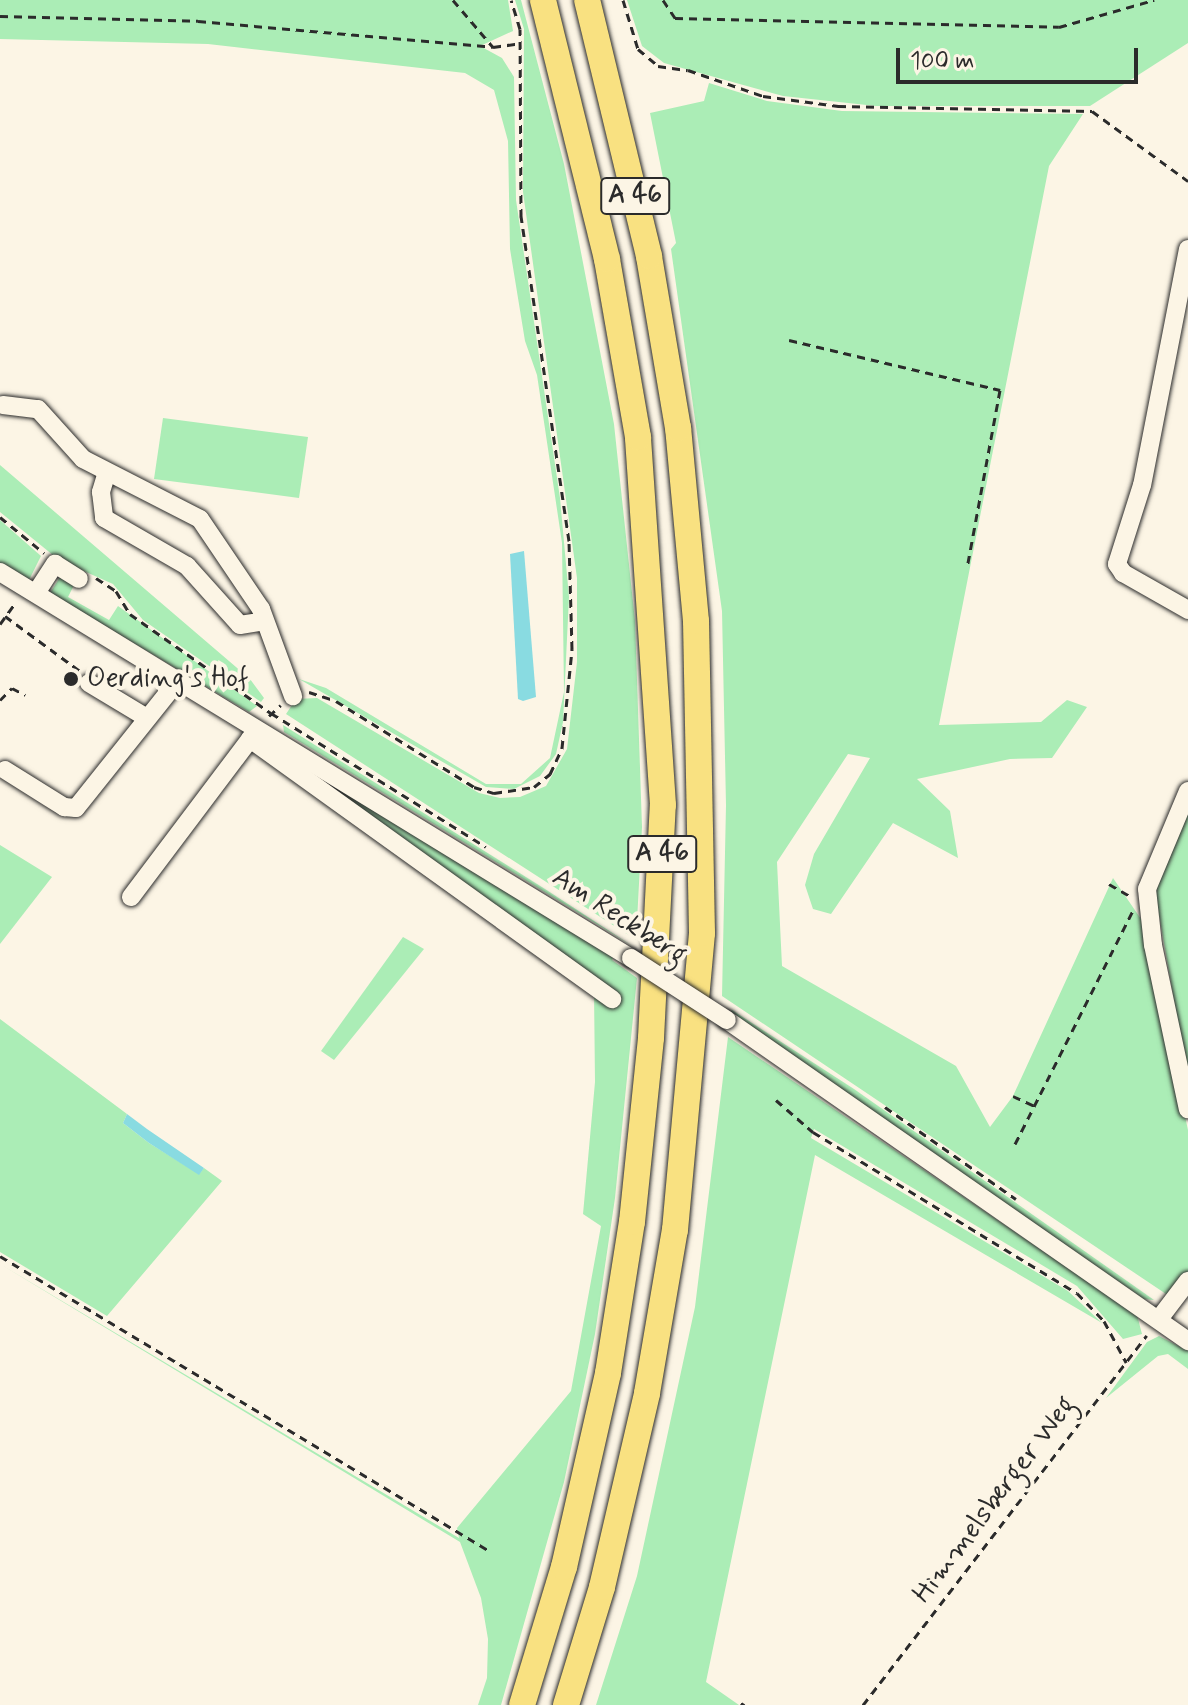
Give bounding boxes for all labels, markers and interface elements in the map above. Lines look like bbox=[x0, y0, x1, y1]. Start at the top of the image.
scale bar bbox=[900, 32, 1142, 82]
text: 100 m bbox=[910, 46, 974, 77]
road number: A 46 bbox=[599, 174, 671, 218]
place label: Oerding's Hof bbox=[87, 662, 253, 696]
marker: Oerding's Hof bbox=[62, 670, 80, 688]
road number: A 46 bbox=[626, 832, 698, 876]
street label: Am Reckberg bbox=[544, 860, 694, 974]
street label: Himmelsberger Weg bbox=[906, 1390, 1084, 1610]

